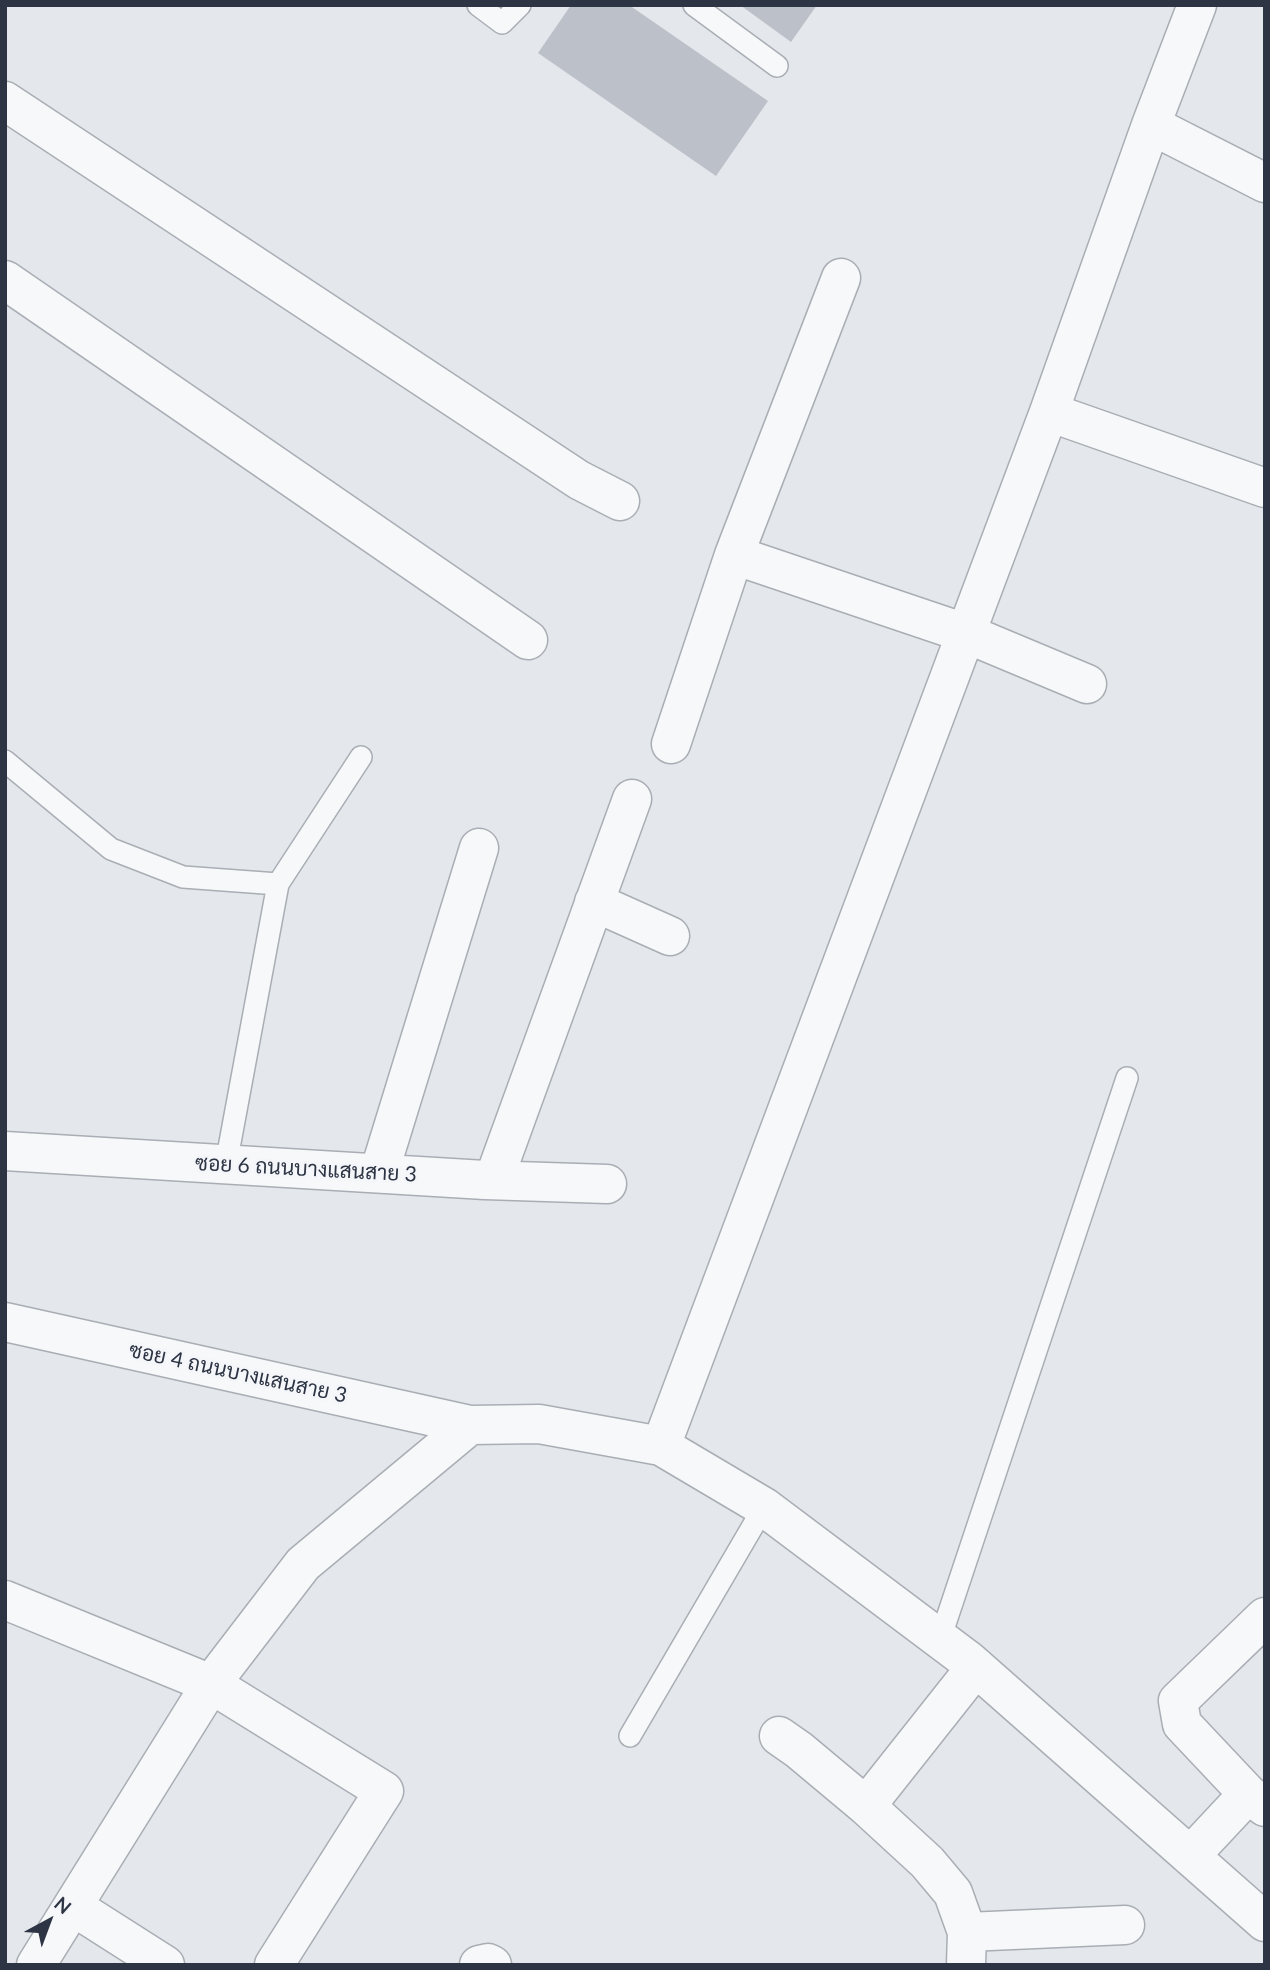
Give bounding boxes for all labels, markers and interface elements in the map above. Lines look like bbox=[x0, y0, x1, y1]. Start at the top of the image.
street label: ซอย 6 ถนนบางแสนสาย 3 bbox=[194, 1151, 418, 1187]
street label: ซอย 4 ถนนบางแสนสาย 3 bbox=[127, 1338, 349, 1408]
north arrow bbox=[14, 1886, 84, 1956]
text: N bbox=[50, 1891, 76, 1918]

